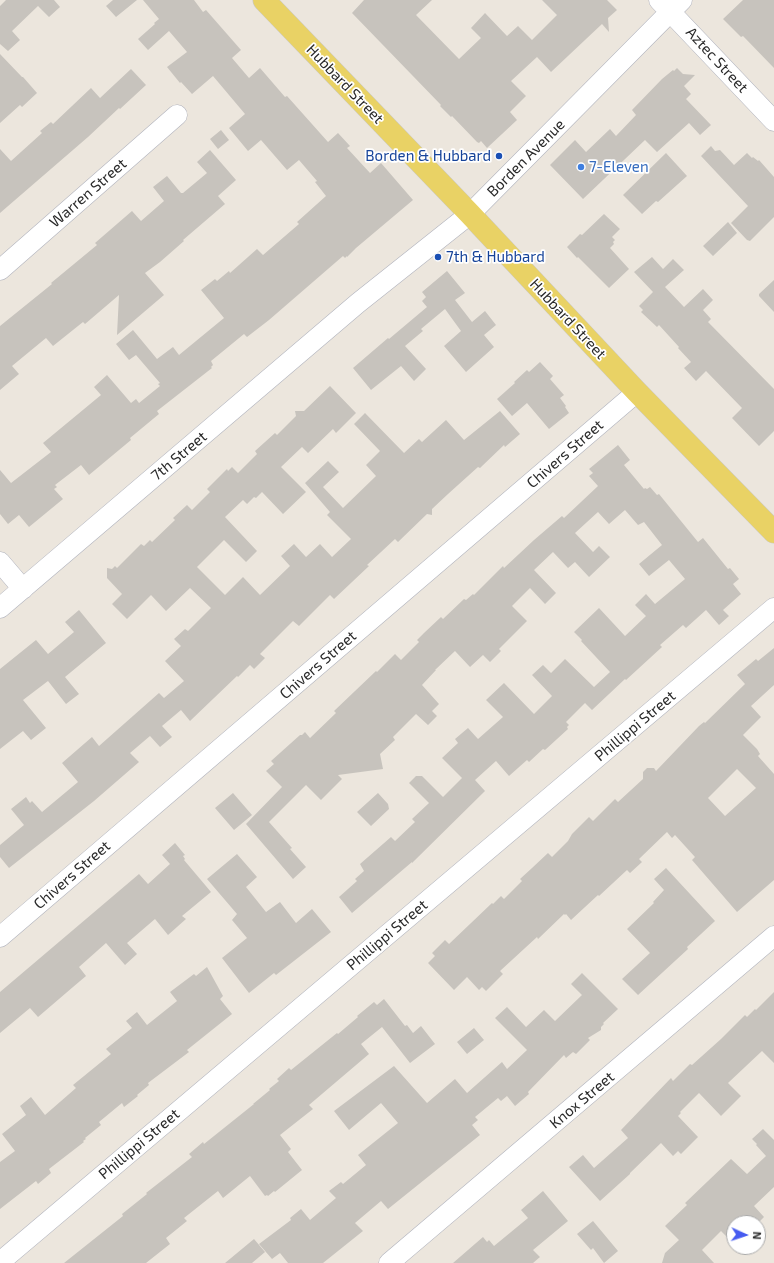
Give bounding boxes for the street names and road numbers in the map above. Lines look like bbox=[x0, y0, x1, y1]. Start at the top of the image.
street label: Aztec Street bbox=[682, 23, 752, 97]
street label: Hubbard Street bbox=[303, 41, 387, 127]
street label: Borden Avenue bbox=[483, 115, 569, 201]
street label: Warren Street bbox=[46, 155, 130, 231]
street label: Hubbard Street bbox=[526, 275, 610, 363]
street label: Chivers Street bbox=[523, 416, 607, 492]
street label: 7th Street bbox=[147, 428, 211, 484]
street label: Chivers Street bbox=[276, 627, 360, 703]
street label: Phillippi Street bbox=[591, 687, 679, 765]
street label: Chivers Street bbox=[30, 837, 114, 913]
street label: Phillippi Street bbox=[343, 896, 431, 974]
street label: Knox Street bbox=[546, 1068, 618, 1132]
street label: Phillippi Street bbox=[95, 1105, 183, 1183]

